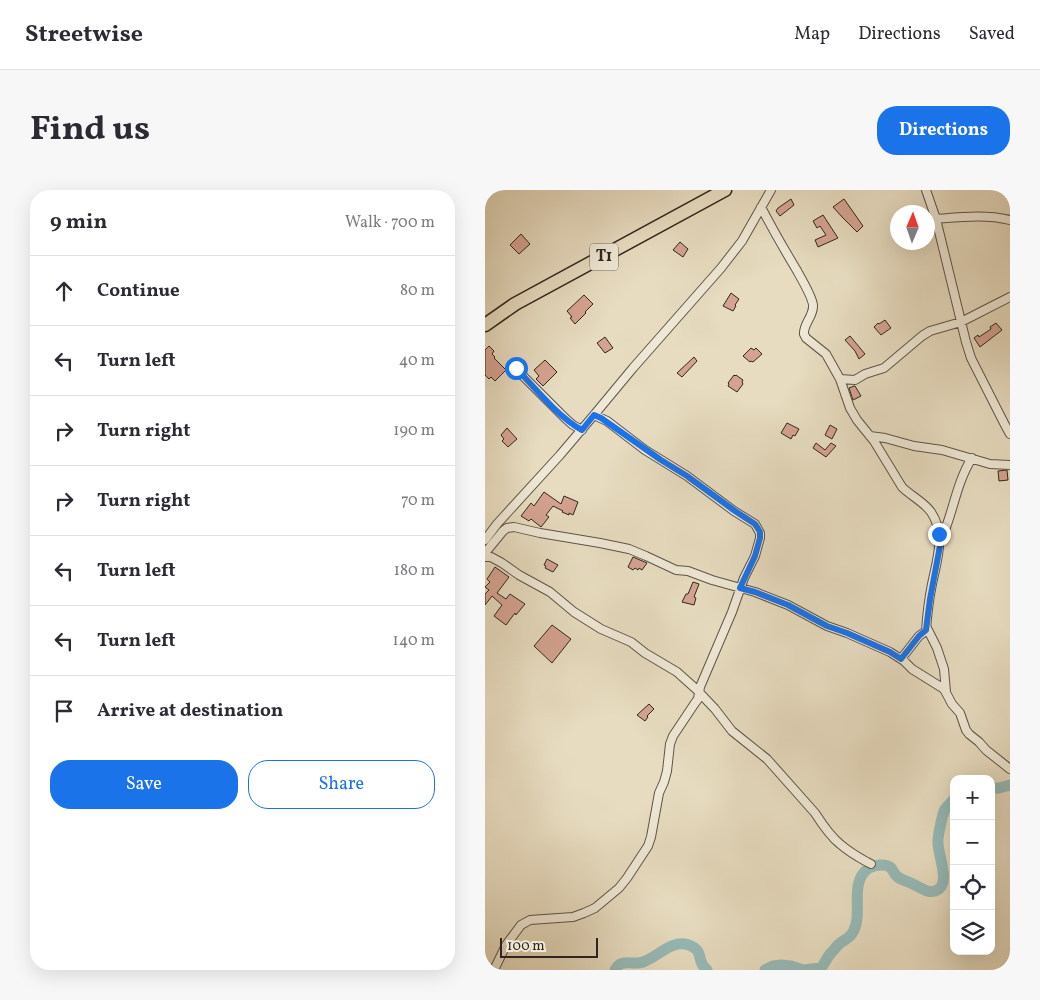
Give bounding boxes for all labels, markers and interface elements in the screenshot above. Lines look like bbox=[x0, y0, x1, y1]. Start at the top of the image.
text: Streetwise bbox=[25, 18, 143, 52]
text: Map bbox=[794, 22, 830, 47]
text: Directions bbox=[858, 22, 941, 47]
text: Saved bbox=[969, 22, 1015, 47]
text: Find us bbox=[30, 106, 150, 154]
button: Directions bbox=[877, 106, 1010, 155]
north arrow bbox=[890, 205, 935, 250]
text: 9 min bbox=[50, 208, 107, 237]
text: Walk · 700 m bbox=[345, 212, 435, 234]
road number: T1 bbox=[590, 244, 618, 270]
icon: ahead bbox=[50, 277, 78, 305]
text: Continue bbox=[97, 278, 180, 304]
text: 80 m bbox=[400, 280, 435, 302]
icon: left bbox=[50, 347, 78, 375]
text: Turn left bbox=[97, 348, 176, 374]
text: 40 m bbox=[399, 350, 435, 372]
route start bbox=[505, 357, 528, 380]
icon: right bbox=[50, 417, 78, 445]
text: Turn right bbox=[97, 418, 190, 444]
text: 190 m bbox=[393, 420, 435, 442]
icon: right bbox=[50, 487, 78, 515]
text: Turn right bbox=[97, 488, 190, 514]
text: 70 m bbox=[401, 490, 435, 512]
route end bbox=[928, 523, 951, 546]
icon: left bbox=[50, 557, 78, 585]
text: Turn left bbox=[97, 558, 176, 584]
text: 180 m bbox=[394, 560, 435, 582]
icon: left bbox=[50, 627, 78, 655]
text: Turn left bbox=[97, 628, 176, 654]
text: 140 m bbox=[393, 630, 435, 652]
icon: arrive bbox=[50, 697, 78, 725]
text: Arrive at destination bbox=[97, 698, 283, 724]
button: Save bbox=[50, 760, 238, 809]
button: Share bbox=[248, 760, 435, 809]
map controls bbox=[950, 775, 995, 955]
button: + bbox=[950, 775, 995, 820]
button: − bbox=[950, 820, 995, 865]
button: locate bbox=[950, 865, 995, 910]
button: layers bbox=[950, 910, 995, 955]
scale bar bbox=[500, 935, 597, 958]
text: 100 m bbox=[507, 937, 545, 956]

